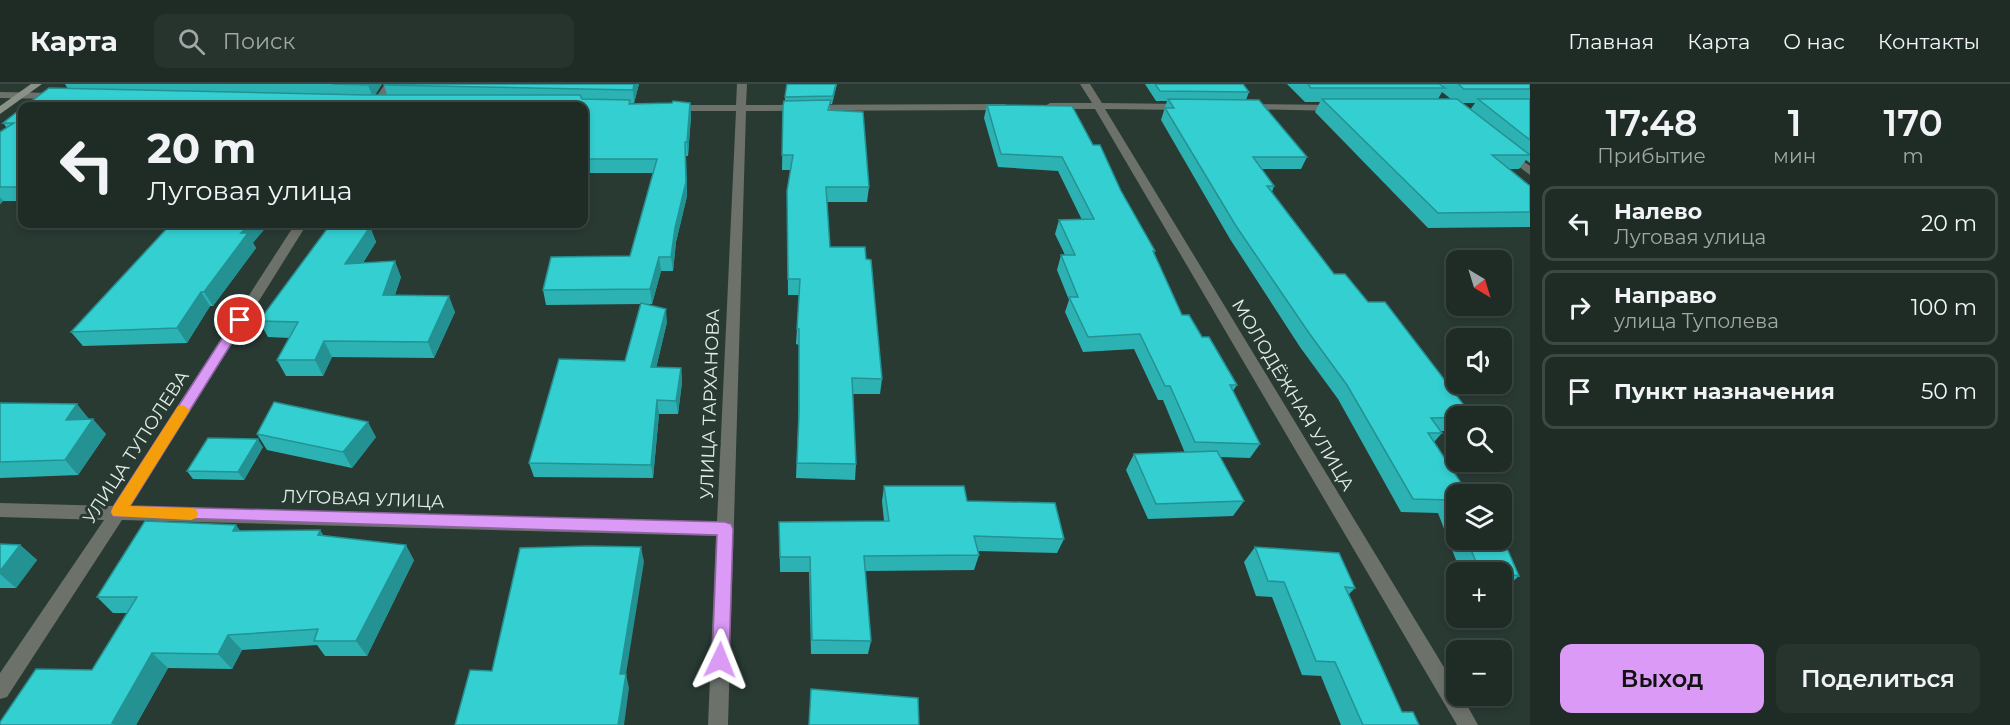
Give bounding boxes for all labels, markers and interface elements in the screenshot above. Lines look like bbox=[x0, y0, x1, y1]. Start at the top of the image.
search box bbox=[154, 14, 574, 68]
text: Карта bbox=[30, 24, 118, 58]
icon: search bbox=[175, 25, 208, 58]
text: Поиск bbox=[223, 28, 295, 55]
text: Главная bbox=[1568, 29, 1654, 54]
text: Карта bbox=[1687, 29, 1750, 54]
text: О нас bbox=[1783, 29, 1845, 54]
text: Контакты bbox=[1878, 29, 1980, 54]
text: 17:48 bbox=[1606, 101, 1698, 145]
text: 1 bbox=[1788, 101, 1802, 145]
text: 170 bbox=[1884, 101, 1943, 145]
text: 20 m bbox=[147, 122, 256, 174]
icon: left bbox=[48, 126, 126, 204]
text: Прибытие bbox=[1597, 144, 1706, 168]
text: мин bbox=[1773, 144, 1816, 168]
text: m bbox=[1902, 144, 1924, 168]
text: Луговая улица bbox=[147, 174, 353, 207]
text: Налево bbox=[1614, 198, 1702, 225]
icon: left bbox=[1563, 207, 1596, 240]
text: 20 m bbox=[1921, 210, 1977, 237]
text: Луговая улица bbox=[1614, 225, 1766, 249]
north arrow bbox=[1446, 250, 1512, 316]
map controls bbox=[1446, 250, 1512, 706]
text: Направо bbox=[1614, 282, 1717, 309]
icon: right bbox=[1563, 291, 1596, 324]
pin bbox=[214, 294, 265, 345]
text: 100 m bbox=[1911, 294, 1977, 321]
street label: МОЛОДЁЖНАЯ УЛИЦА bbox=[1227, 295, 1359, 495]
icon: arrive bbox=[223, 303, 256, 336]
street label: УЛИЦА ТАРХАНОВА bbox=[696, 308, 724, 500]
text: улица Туполева bbox=[1614, 309, 1779, 333]
button: sound bbox=[1446, 328, 1512, 394]
street label: УЛИЦА ТУПОЛЕВА bbox=[78, 366, 194, 528]
icon: arrive bbox=[1563, 375, 1596, 408]
text: Пункт назначения bbox=[1614, 378, 1835, 405]
text: 50 m bbox=[1921, 378, 1977, 405]
button: search bbox=[1446, 406, 1512, 472]
button: layers bbox=[1446, 484, 1512, 550]
street label: ЛУГОВАЯ УЛИЦА bbox=[281, 485, 445, 513]
button: + bbox=[1446, 562, 1512, 628]
position arrow bbox=[688, 628, 752, 692]
button: − bbox=[1446, 640, 1512, 706]
button: Выход bbox=[1560, 644, 1764, 713]
button: Поделиться bbox=[1776, 644, 1980, 713]

